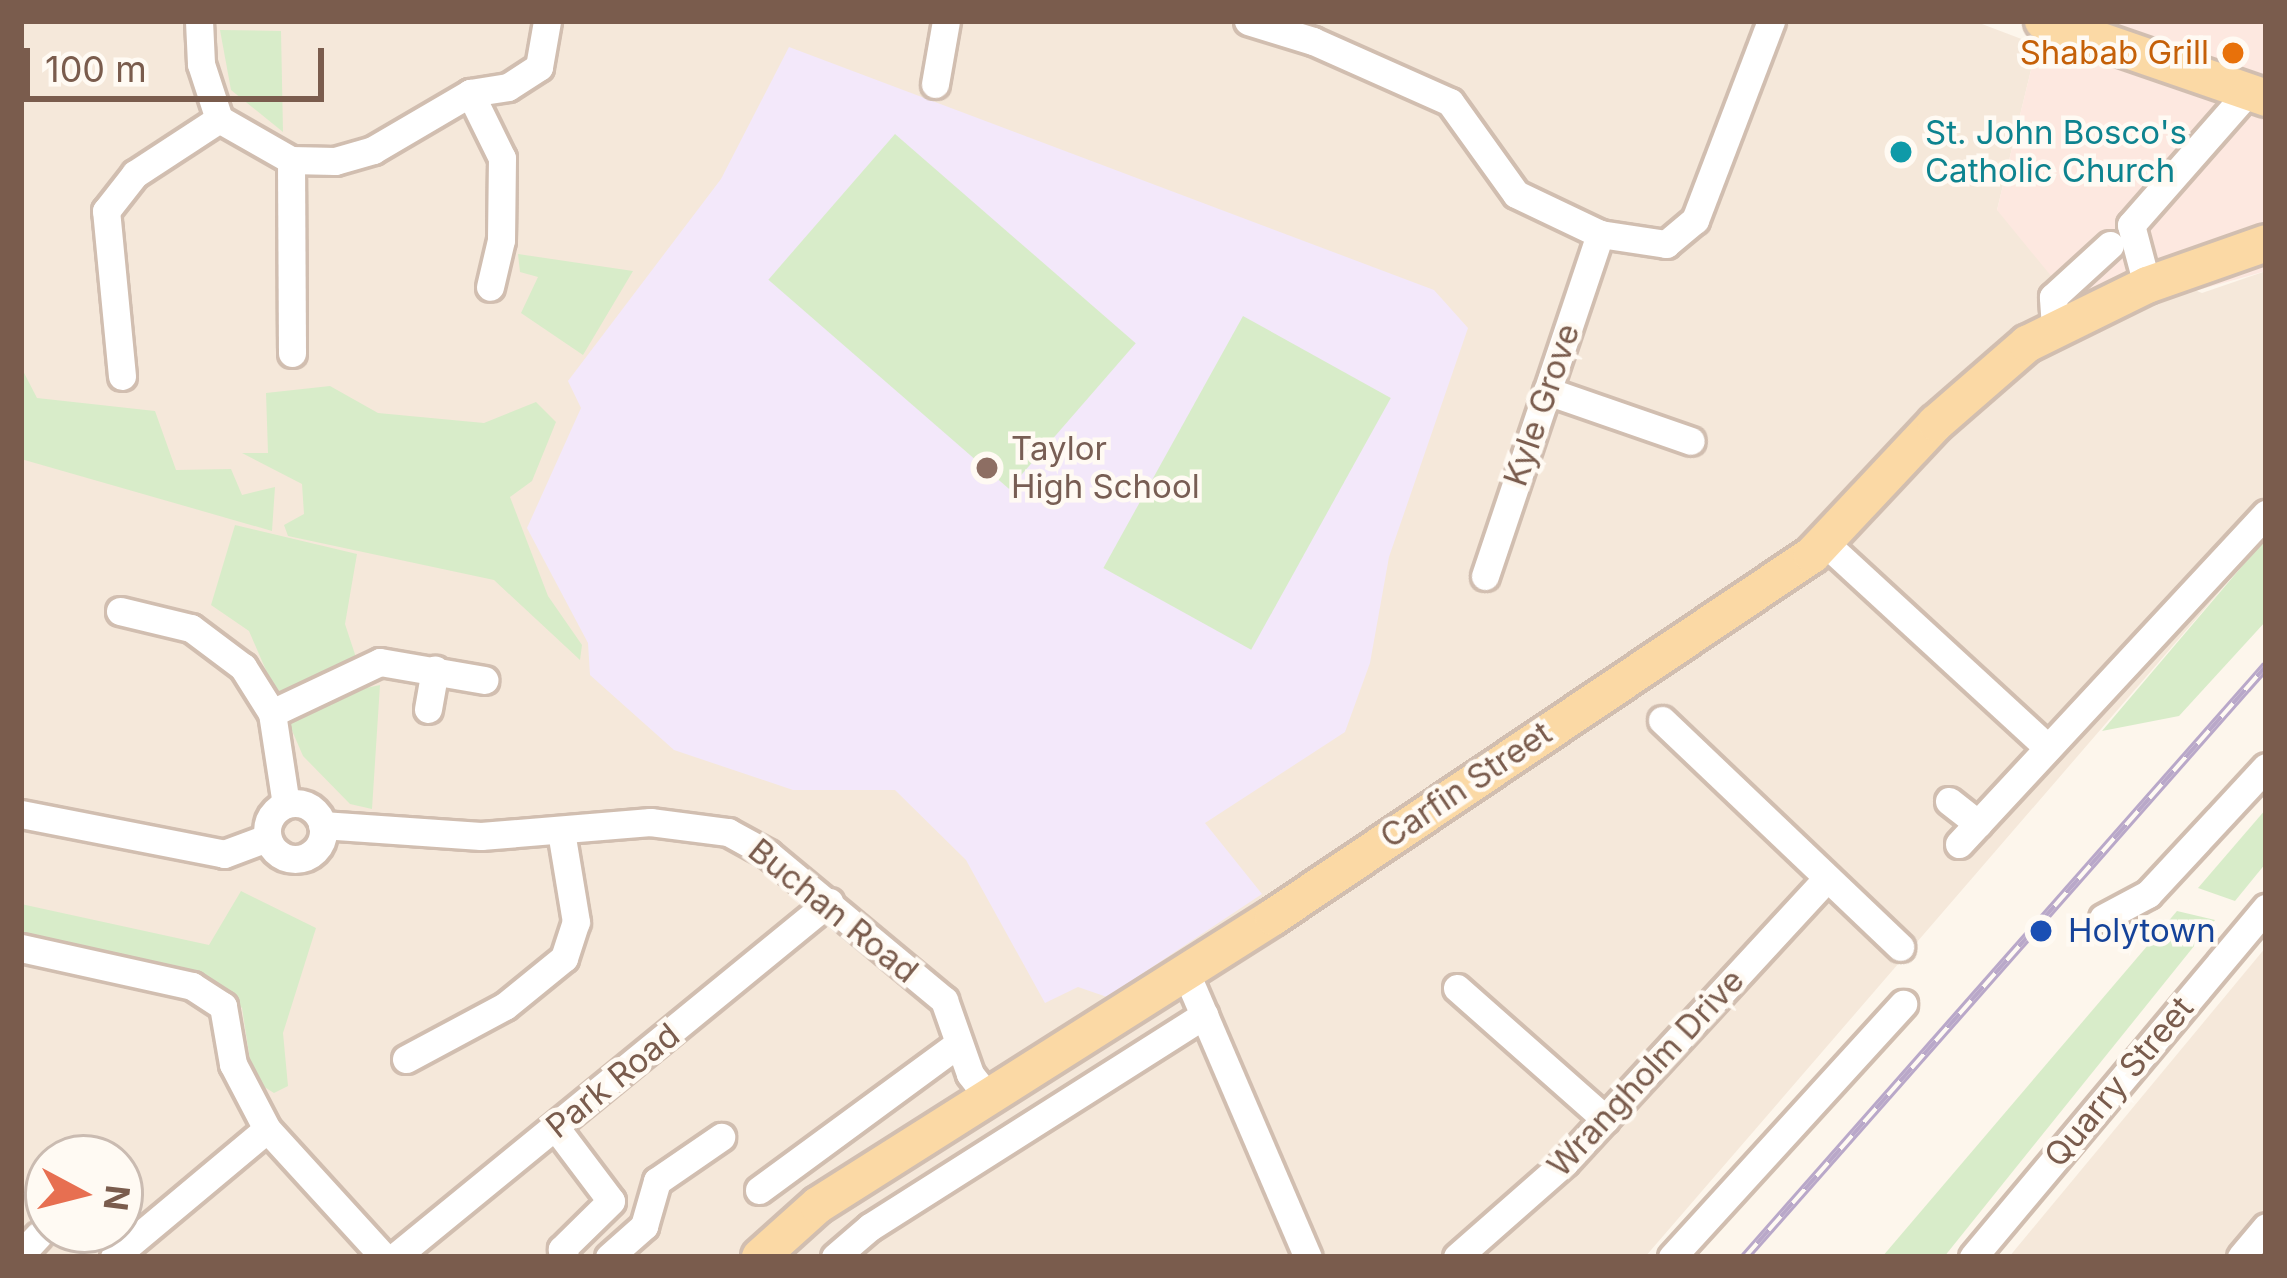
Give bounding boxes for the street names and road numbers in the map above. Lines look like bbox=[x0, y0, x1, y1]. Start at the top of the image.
street label: Kyle Grove bbox=[1496, 319, 1588, 491]
street label: Carfin Street bbox=[1373, 713, 1559, 857]
street label: Buchan Road bbox=[740, 831, 926, 991]
street label: Wrangholm Drive bbox=[1540, 961, 1752, 1185]
street label: Quarry Street bbox=[2036, 989, 2202, 1175]
street label: Park Road bbox=[539, 1015, 687, 1147]

